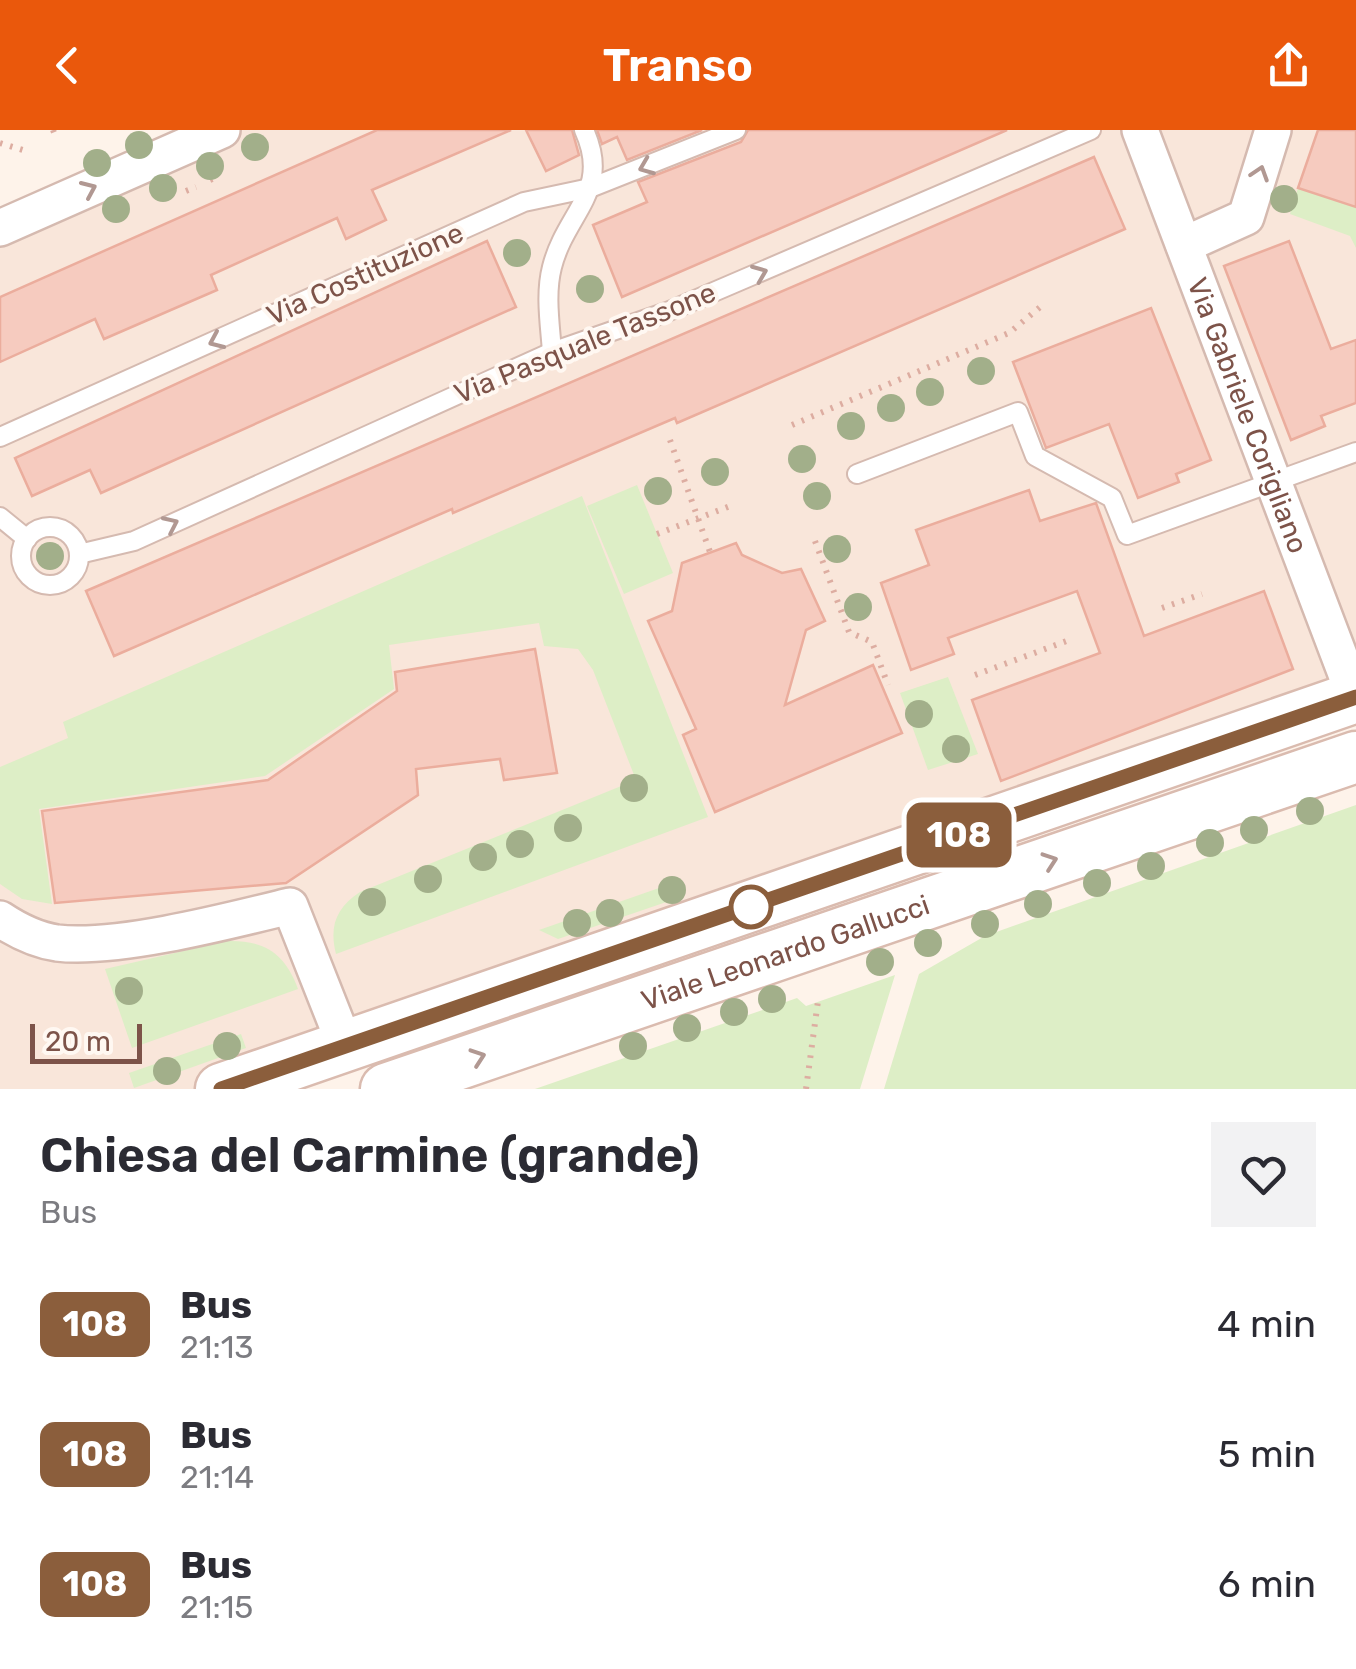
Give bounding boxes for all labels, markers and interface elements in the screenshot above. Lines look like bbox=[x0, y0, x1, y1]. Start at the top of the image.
icon: back bbox=[40, 38, 95, 93]
icon: share bbox=[1261, 38, 1316, 93]
text: Transo bbox=[603, 39, 753, 92]
one-way arrow bbox=[638, 155, 656, 175]
one-way arrow bbox=[1248, 165, 1269, 182]
one-way arrow bbox=[79, 181, 97, 201]
street label: Via Costituzione bbox=[262, 216, 468, 332]
one-way arrow bbox=[750, 265, 768, 285]
street label: Via Gabriele Corigliano bbox=[1181, 273, 1315, 558]
street label: Via Pasquale Tassone bbox=[450, 275, 720, 411]
one-way arrow bbox=[209, 329, 227, 349]
one-way arrow bbox=[161, 516, 179, 536]
line badge: 108 bbox=[902, 802, 1016, 868]
text: 108 bbox=[927, 814, 991, 856]
one-way arrow bbox=[1041, 852, 1058, 872]
unlabelled marker bbox=[730, 886, 772, 928]
street label: Viale Leonardo Gallucci bbox=[637, 888, 934, 1017]
scale bar bbox=[30, 1019, 142, 1064]
text: 20 m bbox=[45, 1025, 111, 1058]
one-way arrow bbox=[468, 1048, 485, 1069]
button: heart bbox=[1211, 1122, 1316, 1227]
text: Chiesa del Carmine (grande) bbox=[40, 1127, 700, 1184]
text: Bus bbox=[40, 1193, 97, 1231]
text: Bus bbox=[180, 1282, 252, 1328]
text: 4 min bbox=[1217, 1301, 1316, 1347]
text: 108 bbox=[63, 1303, 127, 1345]
text: 21:13 bbox=[180, 1328, 254, 1366]
text: Bus bbox=[180, 1412, 252, 1458]
text: 5 min bbox=[1218, 1431, 1316, 1477]
text: 108 bbox=[63, 1433, 127, 1475]
text: 21:14 bbox=[180, 1458, 254, 1496]
text: Bus bbox=[180, 1542, 252, 1588]
text: 6 min bbox=[1218, 1561, 1316, 1607]
text: 108 bbox=[63, 1563, 127, 1605]
text: 21:15 bbox=[180, 1588, 253, 1626]

